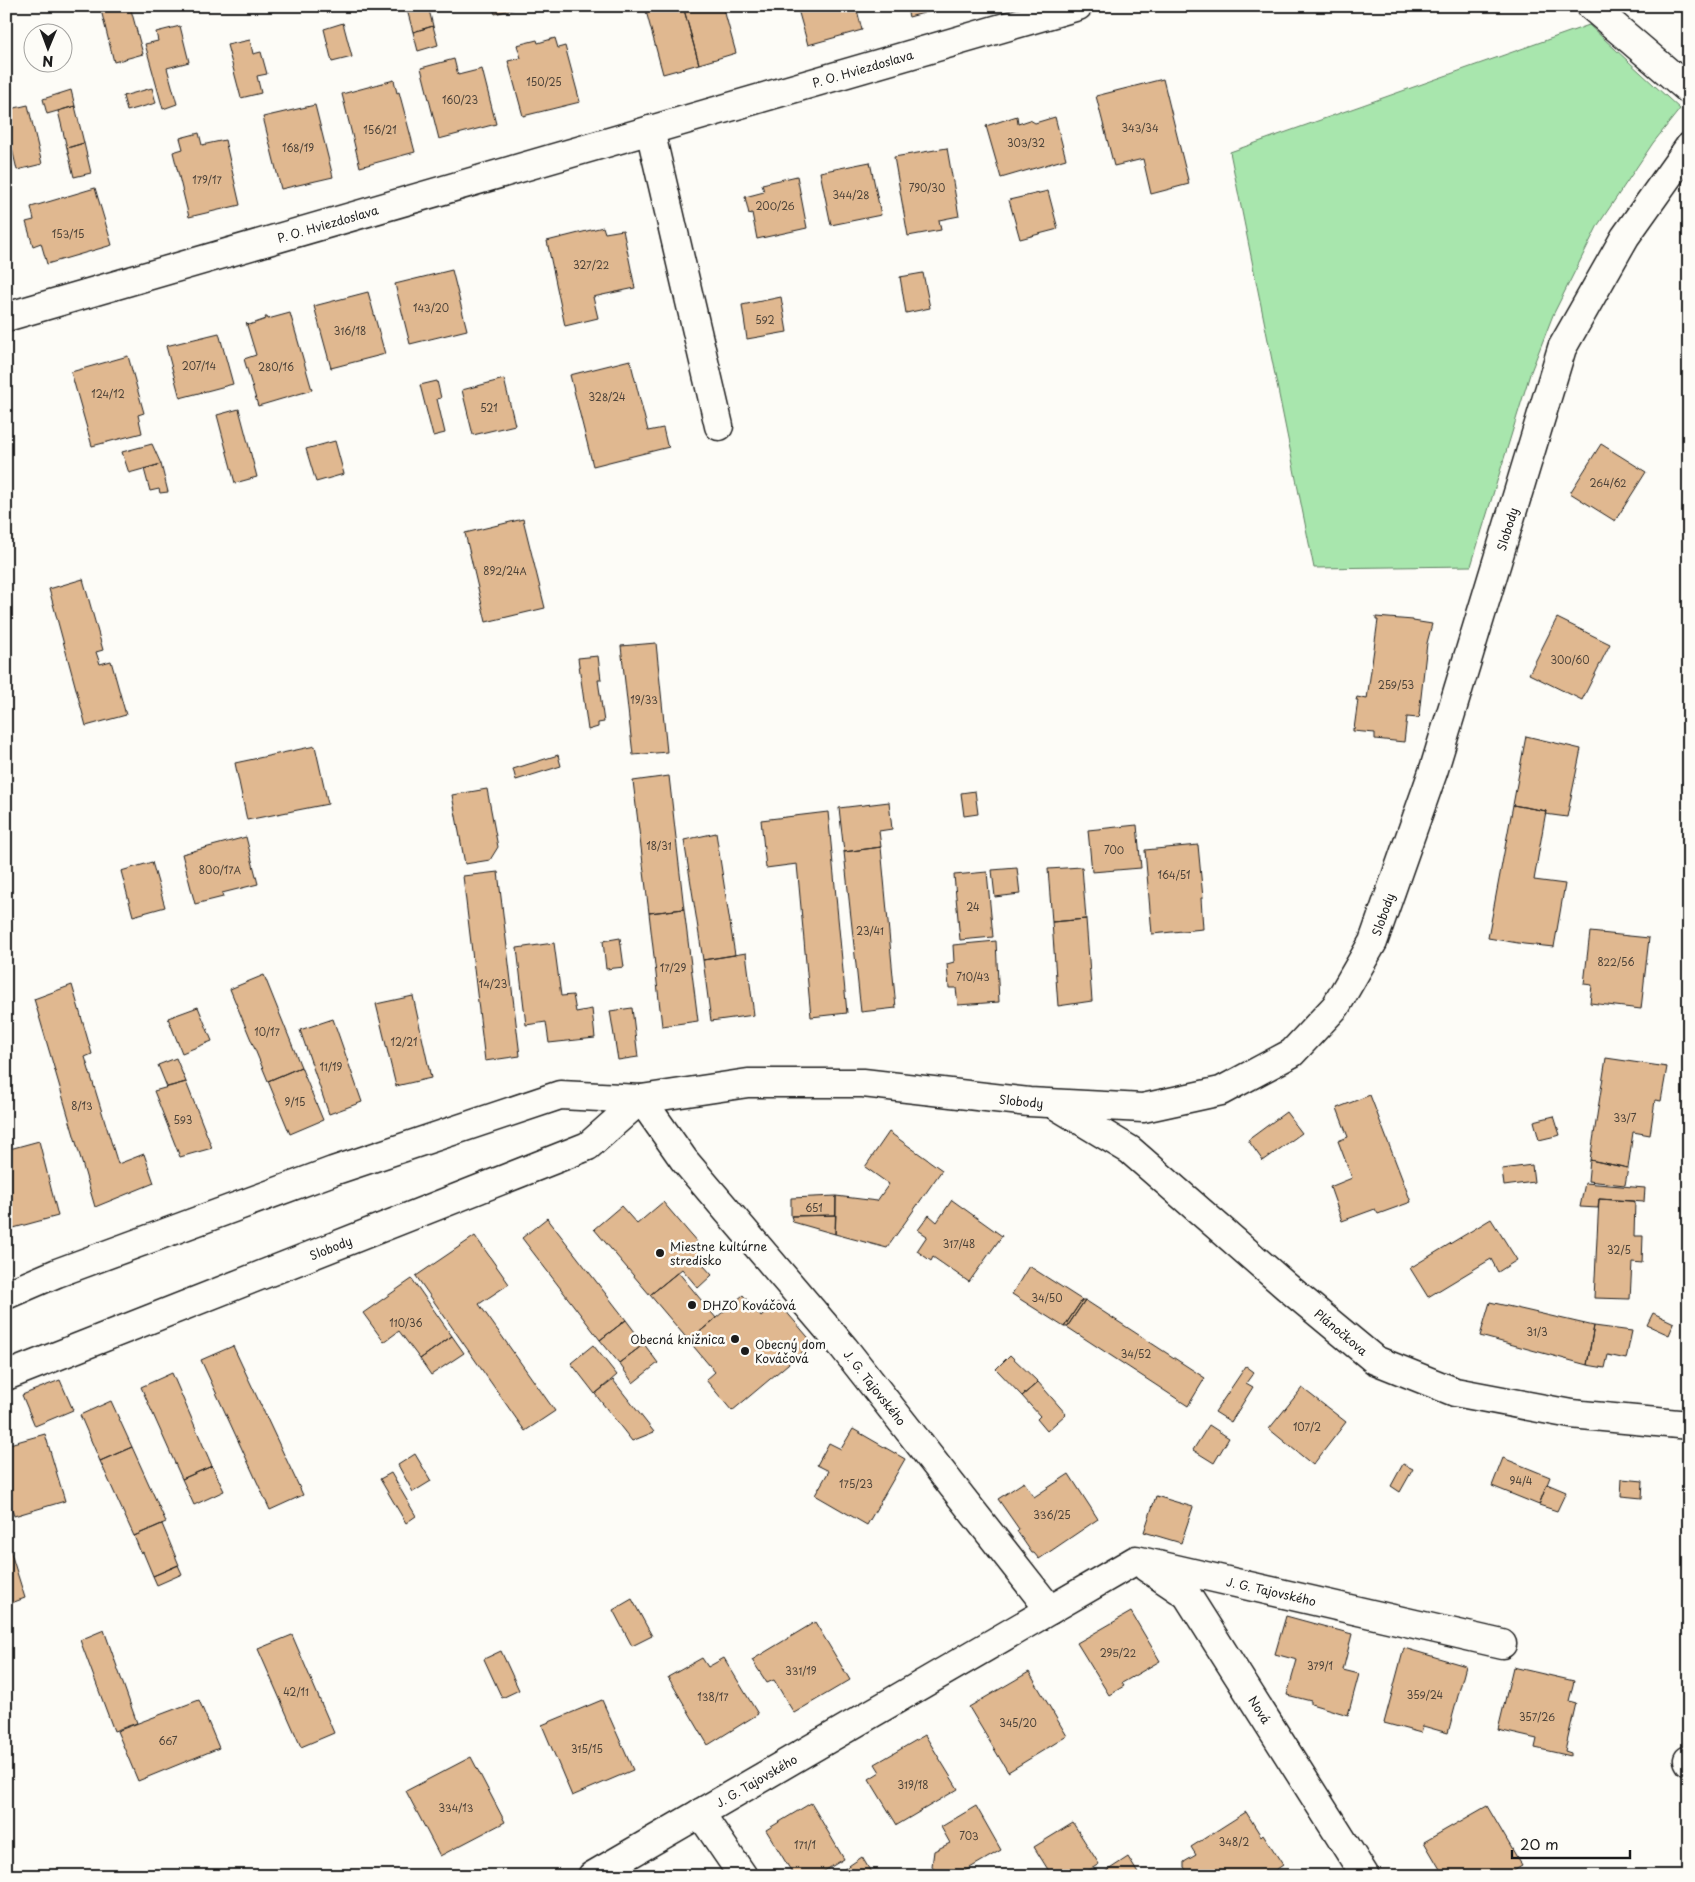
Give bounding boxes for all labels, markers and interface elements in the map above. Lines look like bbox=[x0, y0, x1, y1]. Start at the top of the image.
north arrow bbox=[22, 22, 72, 72]
street label: P. O. Hviezdoslava bbox=[810, 45, 916, 92]
text: N bbox=[42, 51, 53, 72]
house number: 150/25 bbox=[526, 74, 562, 89]
house number: 160/23 bbox=[442, 92, 478, 107]
house number: 343/34 bbox=[1121, 120, 1159, 135]
house number: 156/21 bbox=[363, 122, 397, 137]
house number: 303/32 bbox=[1007, 135, 1045, 150]
house number: 168/19 bbox=[282, 140, 314, 155]
house number: 179/17 bbox=[192, 172, 222, 187]
house number: 790/30 bbox=[909, 180, 945, 195]
house number: 344/28 bbox=[832, 187, 870, 202]
house number: 200/26 bbox=[755, 198, 795, 213]
street label: P. O. Hviezdoslava bbox=[275, 200, 381, 247]
house number: 153/15 bbox=[52, 226, 84, 241]
house number: 327/22 bbox=[573, 257, 609, 272]
house number: 143/20 bbox=[413, 300, 449, 315]
house number: 592 bbox=[755, 312, 775, 327]
house number: 316/18 bbox=[334, 323, 366, 338]
house number: 207/14 bbox=[182, 358, 217, 373]
house number: 280/16 bbox=[258, 359, 294, 374]
house number: 124/12 bbox=[91, 386, 125, 401]
house number: 328/24 bbox=[588, 389, 626, 404]
house number: 521 bbox=[480, 400, 498, 415]
house number: 264/62 bbox=[1589, 475, 1627, 490]
street label: Slobody bbox=[1492, 505, 1522, 553]
house number: 892/24A bbox=[483, 563, 527, 578]
house number: 300/60 bbox=[1550, 652, 1590, 667]
house number: 259/53 bbox=[1378, 677, 1414, 692]
house number: 19/33 bbox=[630, 692, 658, 707]
house number: 18/31 bbox=[646, 838, 672, 853]
house number: 700 bbox=[1104, 842, 1124, 857]
house number: 800/17A bbox=[199, 862, 242, 877]
house number: 164/51 bbox=[1158, 867, 1190, 882]
street label: Slobody bbox=[1367, 891, 1399, 938]
house number: 24 bbox=[966, 899, 980, 914]
house number: 23/41 bbox=[856, 923, 884, 938]
house number: 822/56 bbox=[1598, 954, 1634, 969]
house number: 17/29 bbox=[660, 960, 686, 975]
house number: 710/43 bbox=[956, 969, 990, 984]
house number: 14/23 bbox=[479, 976, 507, 991]
house number: 10/17 bbox=[254, 1024, 280, 1039]
house number: 12/21 bbox=[390, 1034, 418, 1049]
house number: 11/19 bbox=[320, 1059, 343, 1074]
street label: Slobody bbox=[998, 1090, 1044, 1112]
house number: 9/15 bbox=[285, 1094, 305, 1109]
house number: 8/13 bbox=[71, 1098, 93, 1113]
house number: 33/7 bbox=[1613, 1110, 1637, 1125]
house number: 593 bbox=[174, 1112, 192, 1127]
house number: 651 bbox=[805, 1200, 823, 1215]
street label: Slobody bbox=[307, 1231, 354, 1264]
house number: 317/48 bbox=[943, 1236, 975, 1251]
place label: Miestne kultúrne stredisko bbox=[670, 1237, 767, 1269]
house number: 32/5 bbox=[1607, 1242, 1631, 1257]
marker: Miestne kultúrne stredisko bbox=[654, 1247, 666, 1259]
house number: 34/50 bbox=[1031, 1290, 1063, 1305]
place label: DHZO Kováčová bbox=[702, 1296, 796, 1314]
marker: DHZO Kováčová bbox=[686, 1299, 698, 1311]
street label: Plánočkova bbox=[1311, 1304, 1372, 1360]
house number: 110/36 bbox=[389, 1315, 423, 1330]
house number: 31/3 bbox=[1526, 1324, 1548, 1339]
place label: Obecná knižnica bbox=[630, 1330, 726, 1348]
marker: Obecná knižnica bbox=[729, 1333, 741, 1345]
place label: Obecný dom Kováčová bbox=[755, 1335, 826, 1367]
marker: Obecný dom Kováčová bbox=[739, 1345, 751, 1357]
street label: J. G. Tajovského bbox=[840, 1346, 911, 1429]
house number: 34/52 bbox=[1121, 1346, 1151, 1361]
house number: 107/2 bbox=[1293, 1419, 1321, 1434]
house number: 94/4 bbox=[1510, 1473, 1533, 1488]
house number: 175/23 bbox=[839, 1476, 873, 1491]
house number: 336/25 bbox=[1033, 1507, 1071, 1522]
street label: J. G. Tajovského bbox=[1225, 1572, 1318, 1610]
house number: 295/22 bbox=[1100, 1645, 1136, 1660]
house number: 379/1 bbox=[1307, 1658, 1333, 1673]
house number: 331/19 bbox=[785, 1663, 817, 1678]
house number: 42/11 bbox=[283, 1684, 309, 1699]
house number: 359/24 bbox=[1407, 1687, 1444, 1702]
house number: 138/17 bbox=[697, 1689, 729, 1704]
street label: Nová bbox=[1244, 1692, 1276, 1728]
house number: 357/26 bbox=[1519, 1709, 1555, 1724]
house number: 345/20 bbox=[999, 1715, 1037, 1730]
house number: 667 bbox=[158, 1733, 178, 1748]
house number: 315/15 bbox=[571, 1741, 603, 1756]
street label: J. G. Tajovského bbox=[712, 1750, 801, 1811]
house number: 319/18 bbox=[897, 1777, 929, 1792]
house number: 334/13 bbox=[439, 1800, 474, 1815]
scale bar bbox=[1512, 1827, 1630, 1859]
house number: 703 bbox=[959, 1828, 979, 1843]
text: 20 m bbox=[1520, 1832, 1559, 1855]
house number: 348/2 bbox=[1219, 1834, 1249, 1849]
house number: 171/1 bbox=[794, 1837, 816, 1852]

